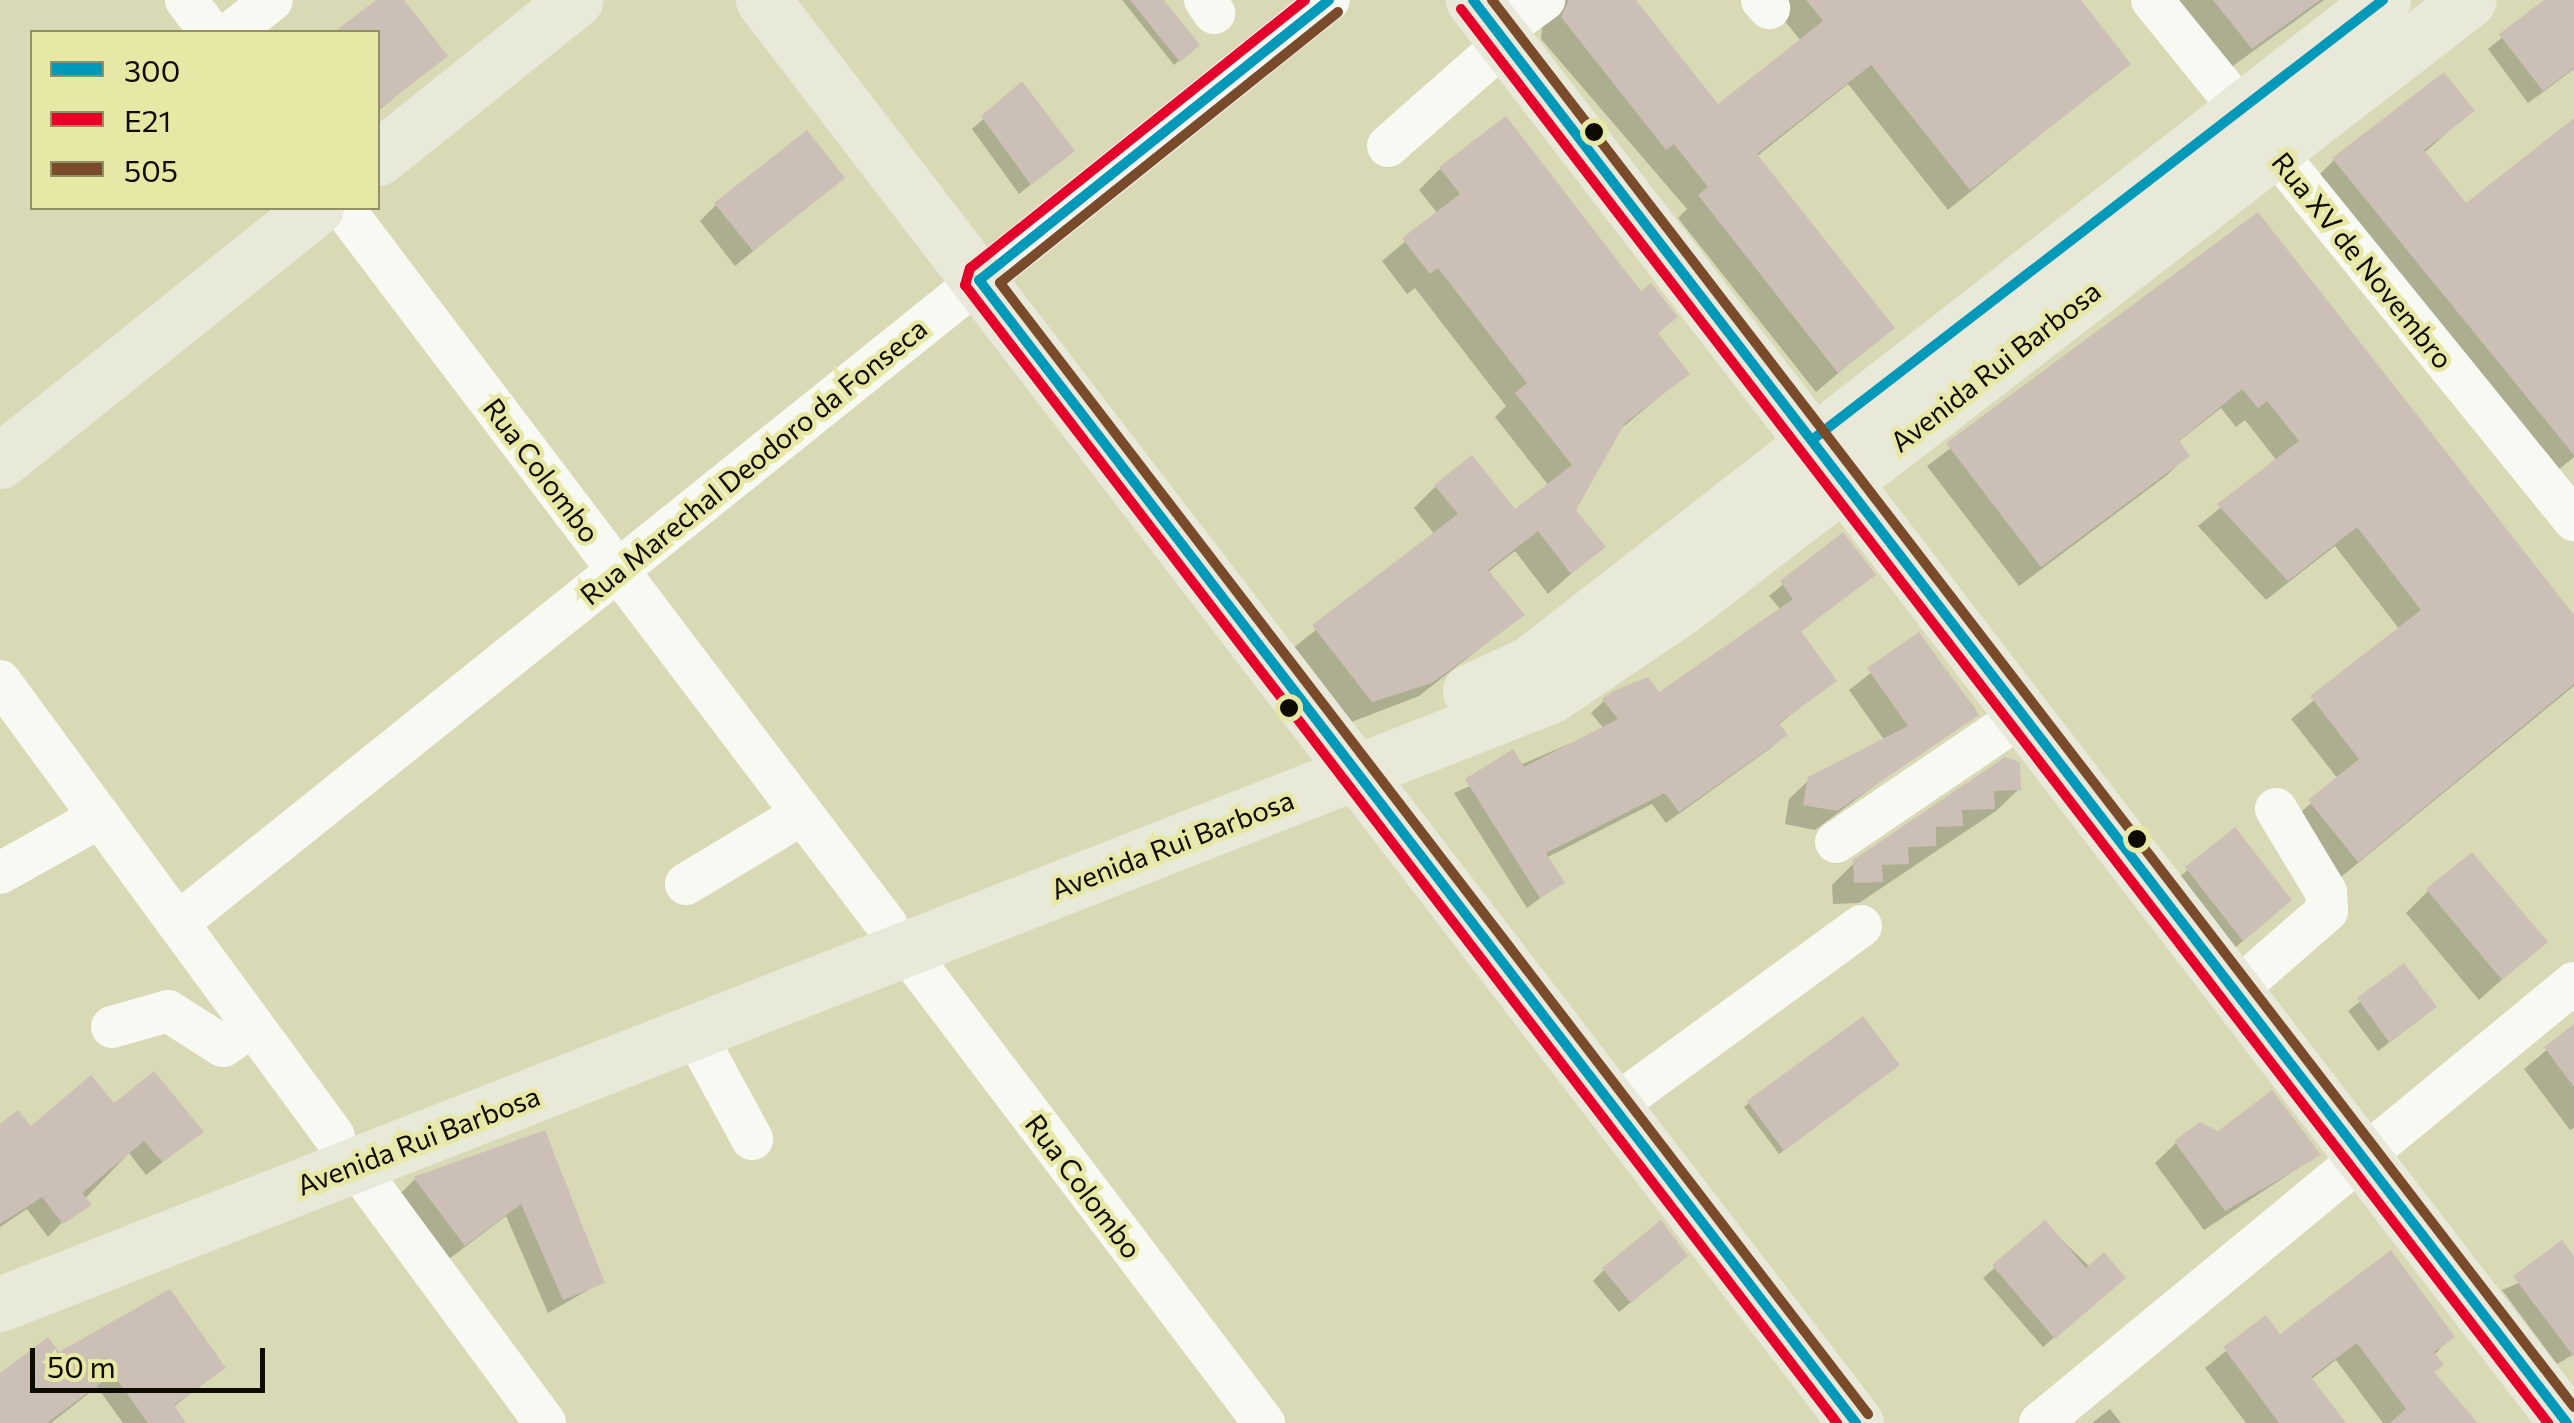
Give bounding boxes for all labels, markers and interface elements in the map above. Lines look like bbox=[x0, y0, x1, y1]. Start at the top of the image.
legend bbox=[30, 30, 380, 210]
text: 300 bbox=[124, 51, 180, 88]
text: E21 bbox=[124, 101, 171, 138]
unlabelled marker bbox=[1584, 122, 1604, 142]
street label: Rua XV de Novembro bbox=[2265, 145, 2461, 375]
text: 505 bbox=[124, 151, 178, 188]
street label: Avenida Rui Barbosa bbox=[1883, 274, 2107, 458]
street label: Rua Marechal Deodoro da Fonseca bbox=[573, 311, 933, 611]
street label: Rua Colombo bbox=[477, 391, 607, 549]
unlabelled marker bbox=[1279, 698, 1299, 718]
street label: Avenida Rui Barbosa bbox=[1046, 782, 1298, 906]
unlabelled marker bbox=[2127, 829, 2147, 849]
street label: Avenida Rui Barbosa bbox=[292, 1078, 544, 1202]
street label: Rua Colombo bbox=[1019, 1107, 1149, 1265]
scale bar bbox=[35, 1328, 270, 1390]
text: 50 m bbox=[47, 1347, 116, 1384]

